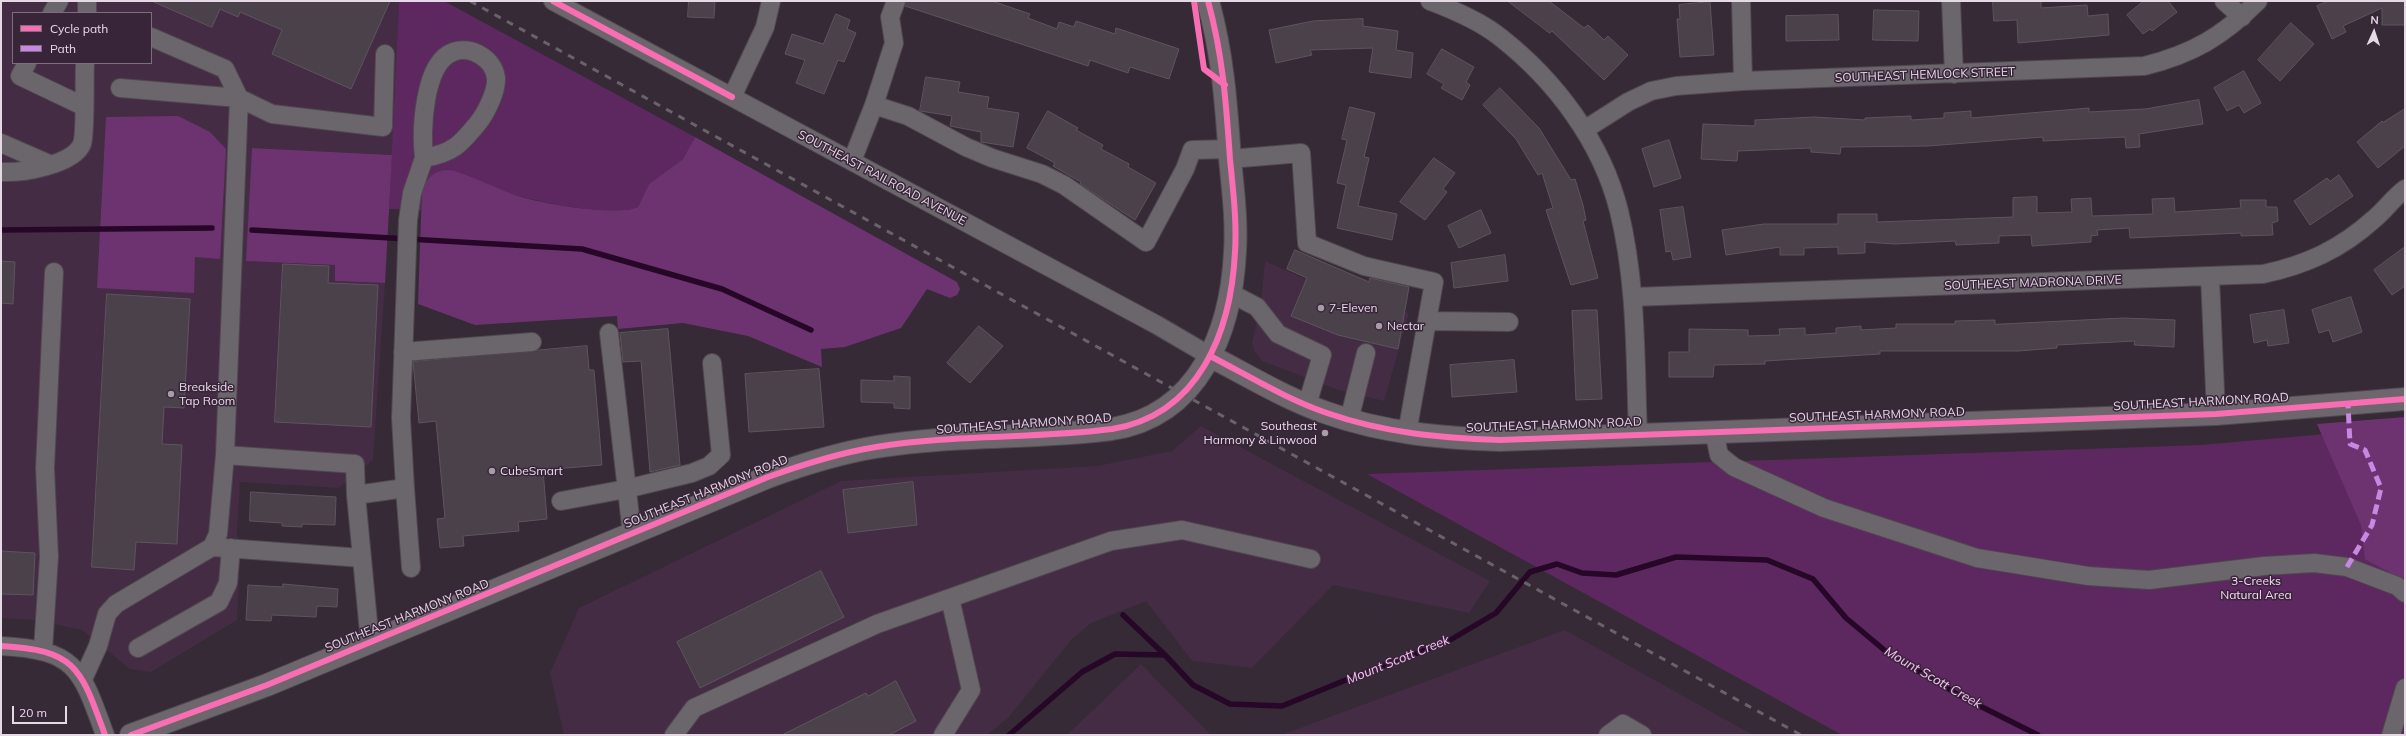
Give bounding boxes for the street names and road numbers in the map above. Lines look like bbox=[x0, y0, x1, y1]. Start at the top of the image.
street label: SOUTHEAST HEMLOCK STREET bbox=[1835, 65, 2015, 85]
street label: SOUTHEAST RAILROAD AVENUE bbox=[795, 127, 969, 229]
street label: SOUTHEAST MADRONA DRIVE bbox=[1944, 273, 2122, 293]
street label: SOUTHEAST HARMONY ROAD bbox=[2113, 390, 2289, 414]
street label: SOUTHEAST HARMONY ROAD bbox=[1789, 405, 1965, 425]
street label: SOUTHEAST HARMONY ROAD bbox=[936, 411, 1112, 437]
street label: SOUTHEAST HARMONY ROAD bbox=[1466, 415, 1642, 435]
street label: SOUTHEAST HARMONY ROAD bbox=[622, 452, 790, 532]
street label: SOUTHEAST HARMONY ROAD bbox=[323, 576, 491, 656]

